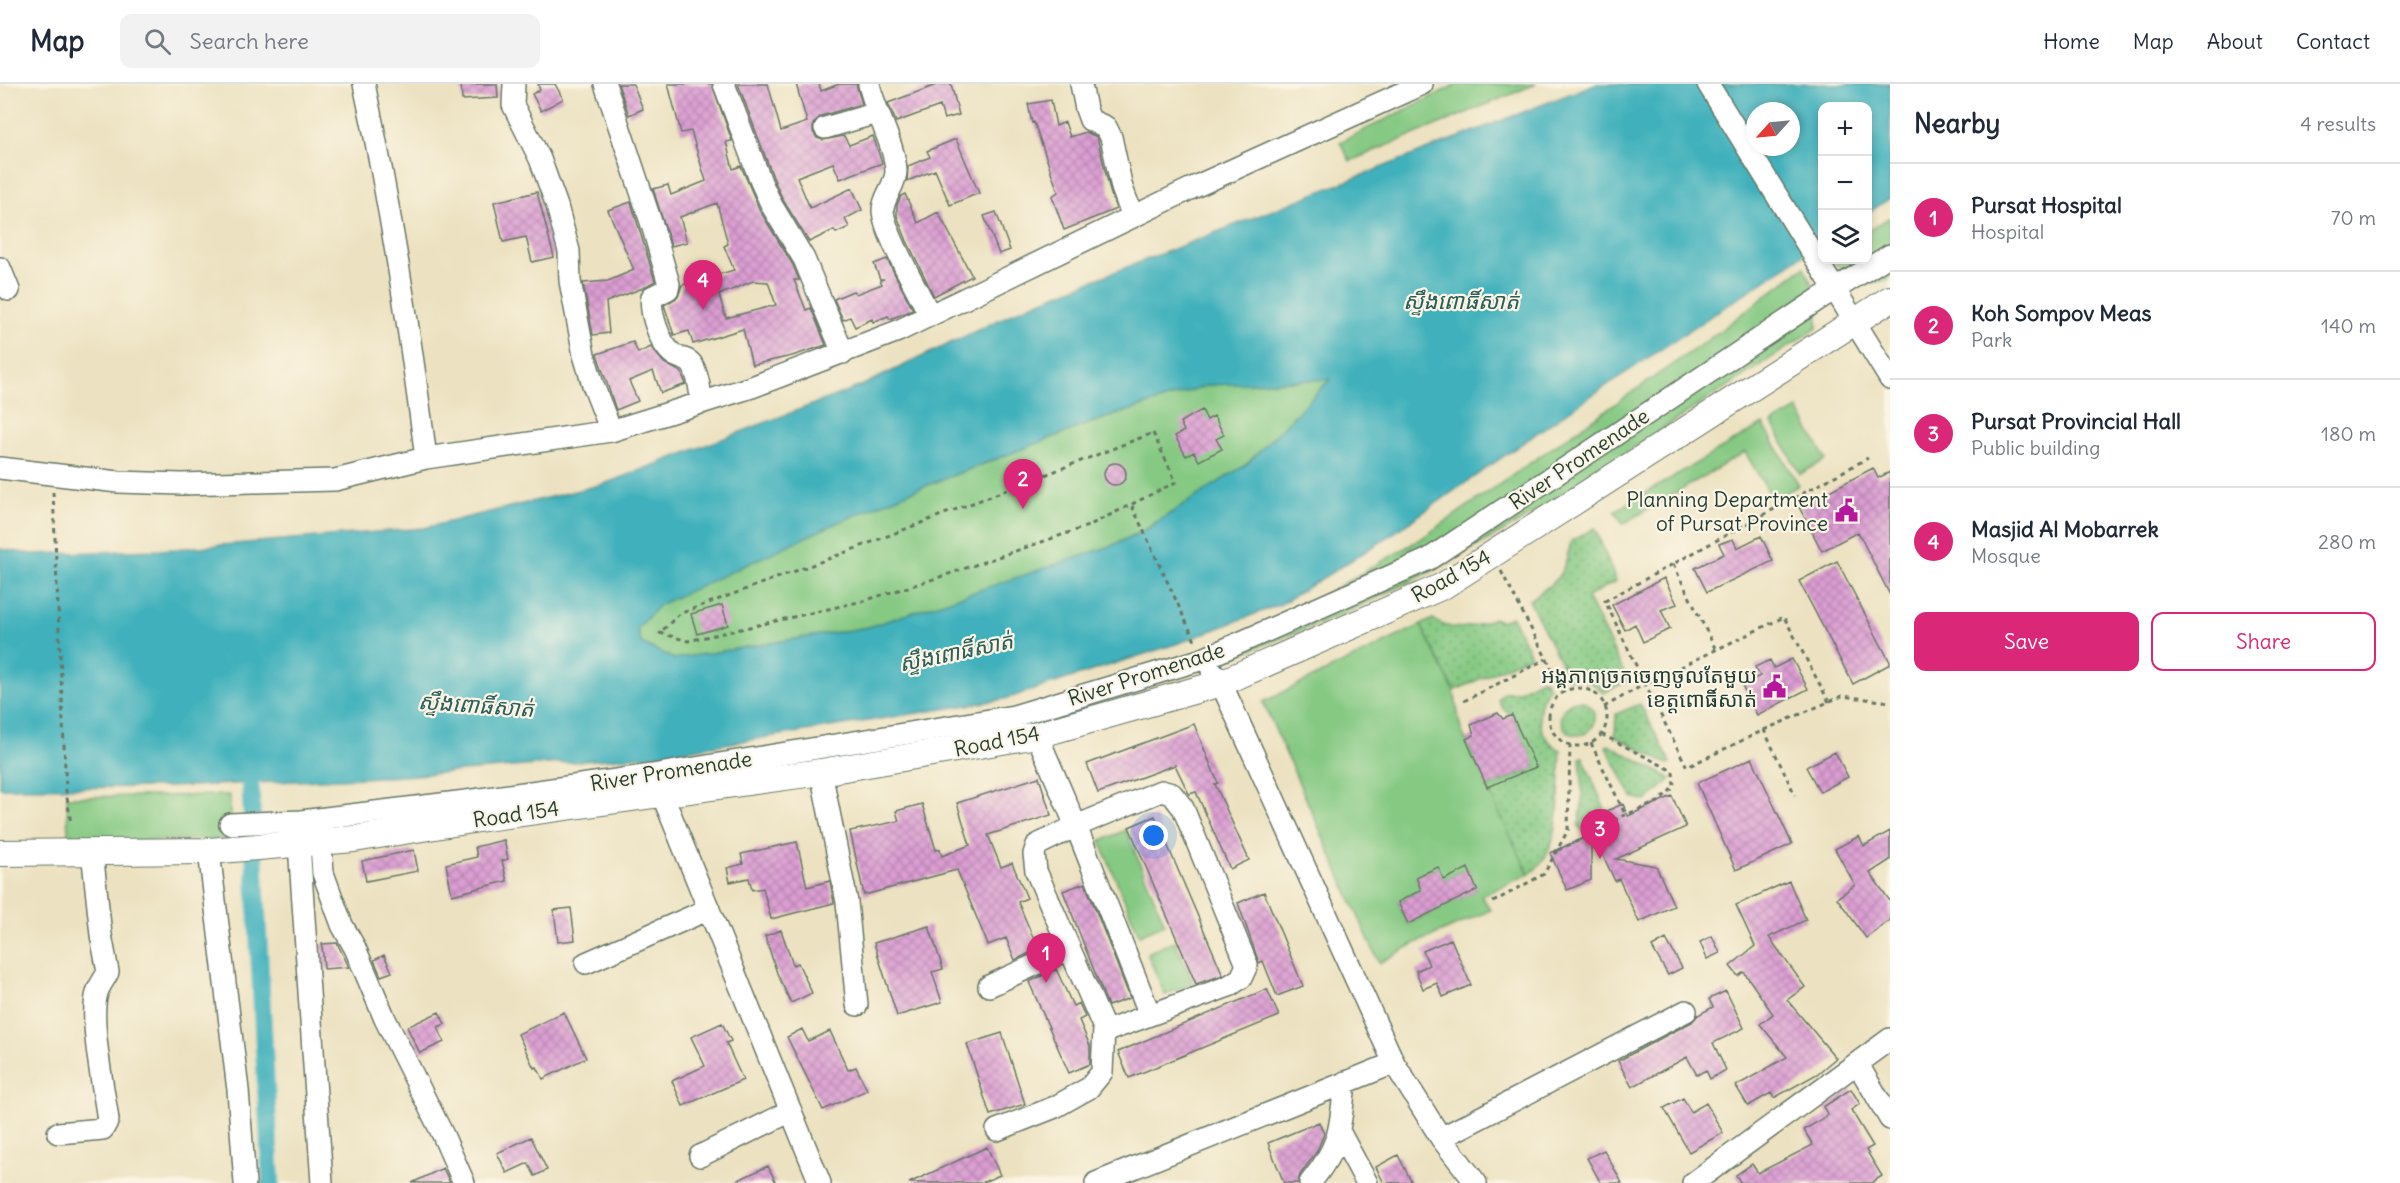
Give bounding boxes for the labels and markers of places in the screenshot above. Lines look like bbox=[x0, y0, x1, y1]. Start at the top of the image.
pin: 4 bbox=[684, 260, 722, 310]
pin: 2 bbox=[1004, 460, 1042, 509]
place label: Planning Department of Pursat Province bbox=[1626, 486, 1828, 537]
public building icon: Planning Department of Pursat Province bbox=[1833, 498, 1859, 524]
place label: អង្គភាពច្រកចេញចូលតែមួយ ខេត្តពោធិ៍សាត់ bbox=[1541, 662, 1757, 713]
public building icon: អង្គភាពច្រកចេញចូលតែមួយ ខេត្តពោធិ៍សាត់ bbox=[1762, 674, 1788, 700]
pin: 3 bbox=[1580, 810, 1620, 859]
pin: 1 bbox=[1026, 934, 1066, 983]

